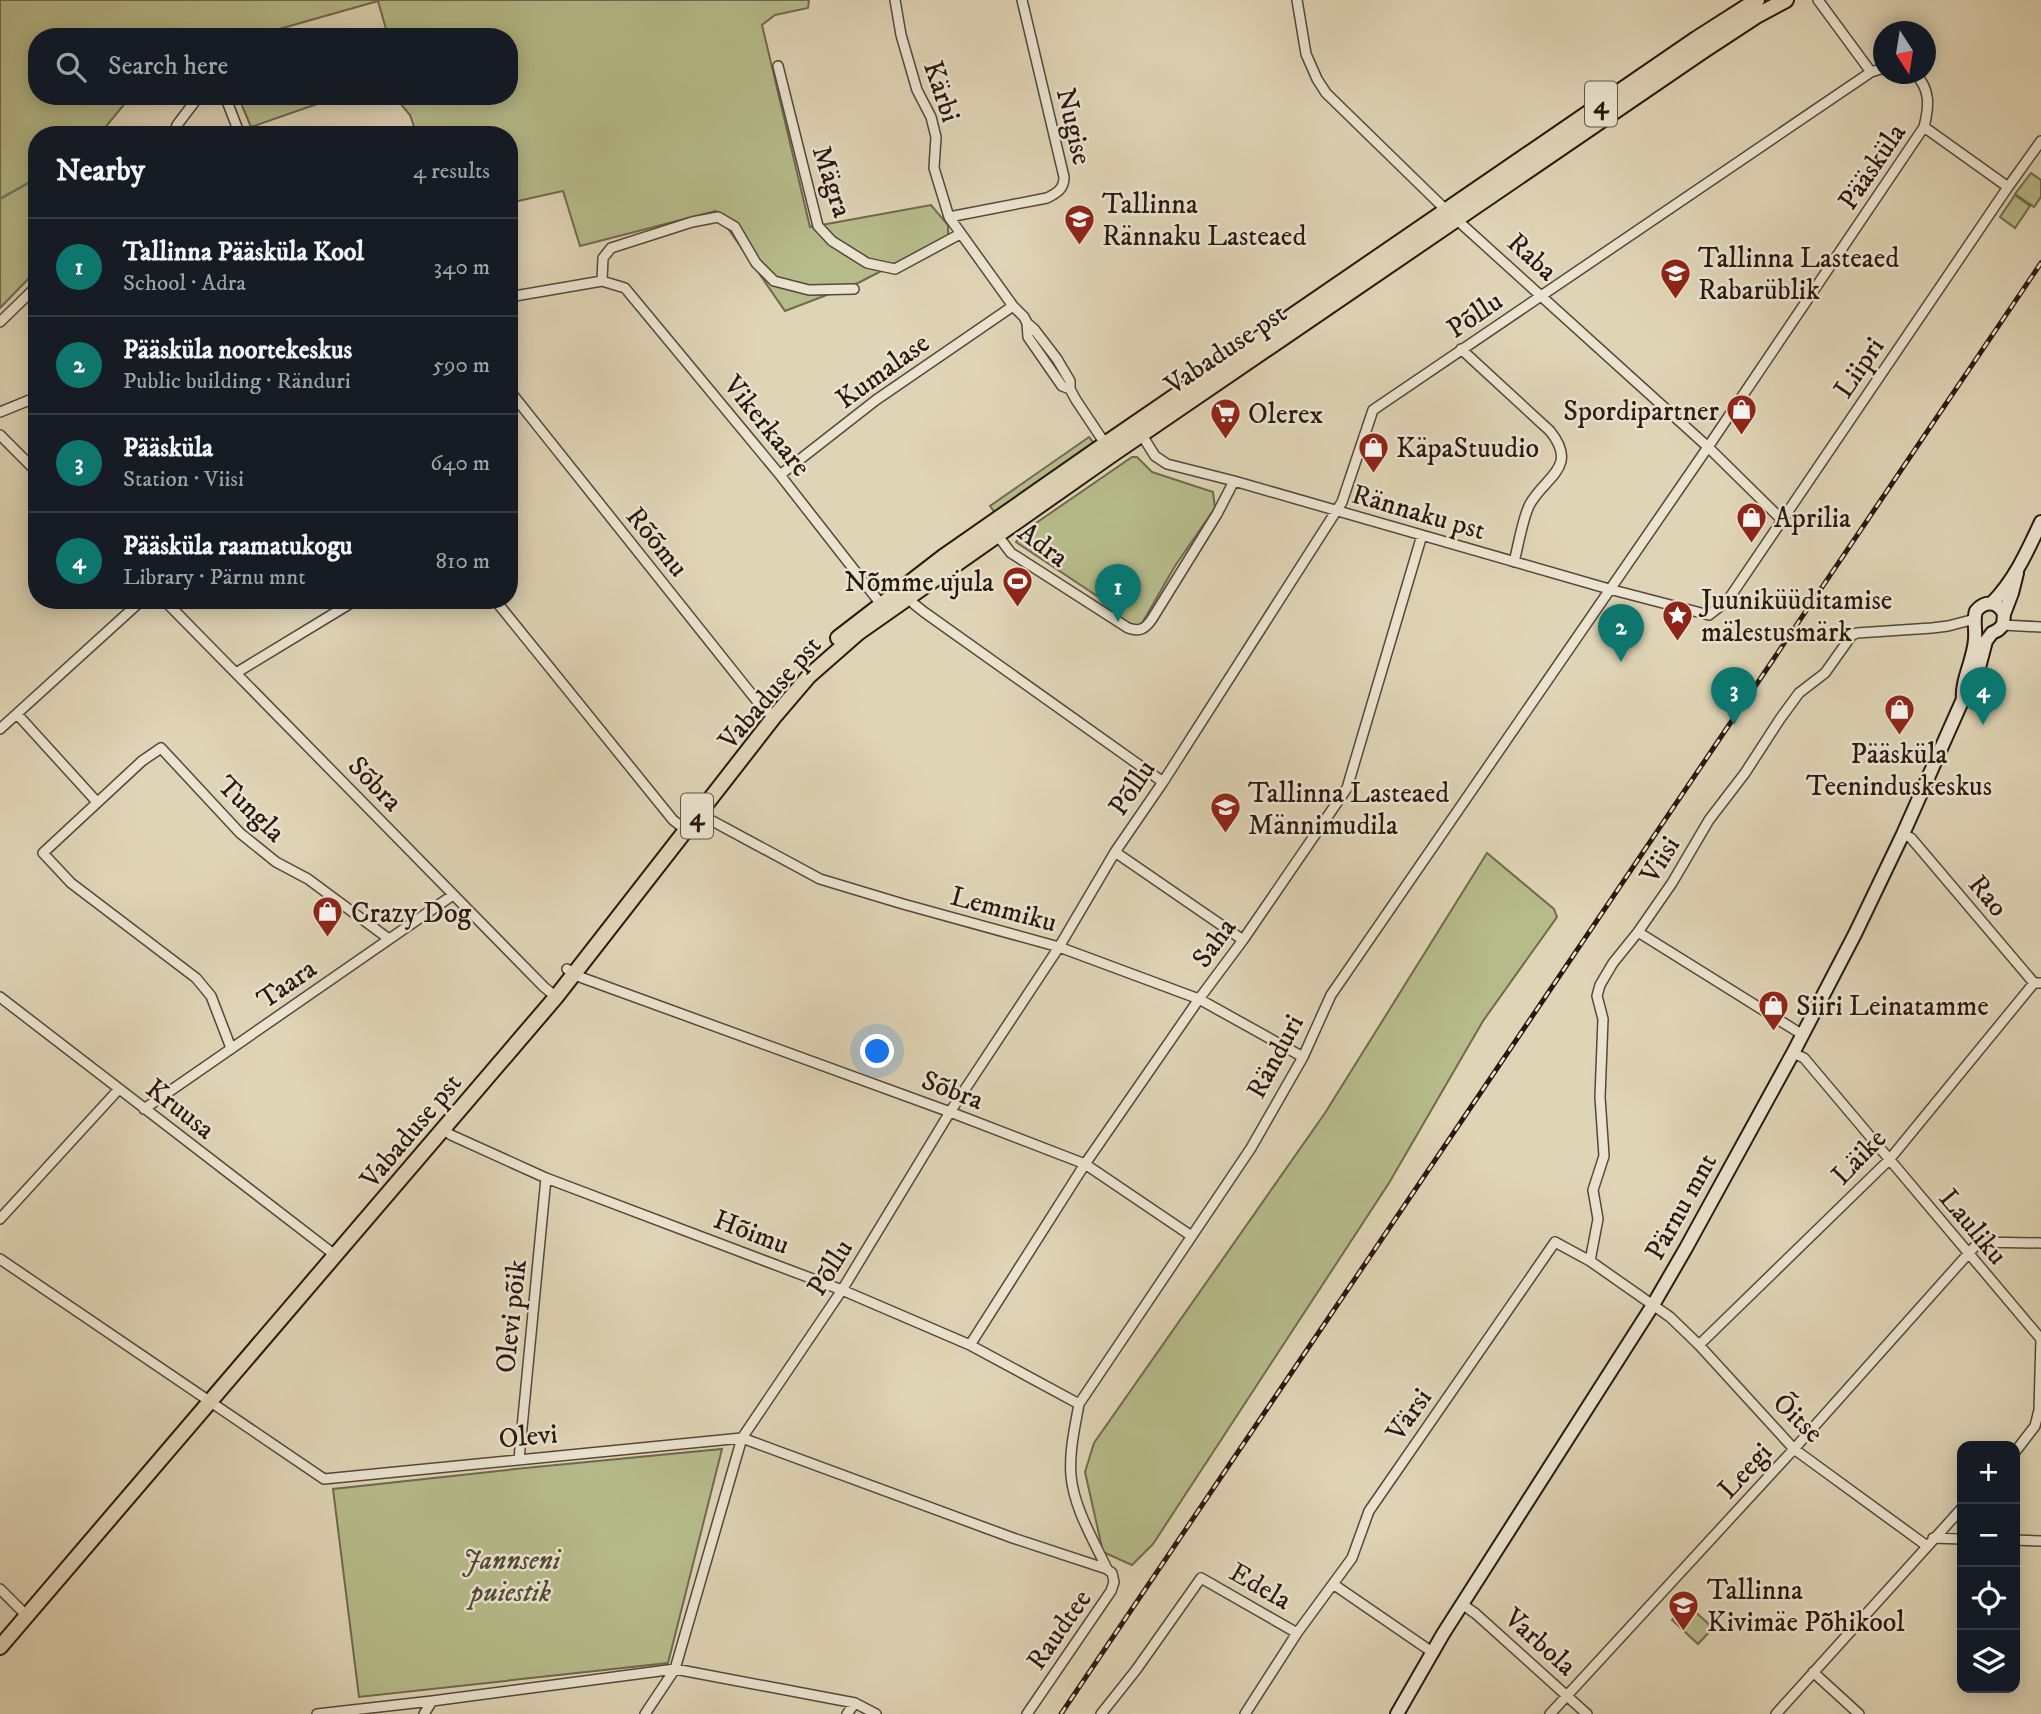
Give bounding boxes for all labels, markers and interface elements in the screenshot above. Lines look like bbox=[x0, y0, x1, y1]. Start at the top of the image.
north arrow bbox=[1873, 21, 1936, 84]
search box bbox=[28, 28, 518, 105]
icon: search bbox=[52, 48, 90, 86]
text: Search here bbox=[108, 50, 228, 83]
street label: Kärbi bbox=[915, 56, 968, 127]
road number: 4 bbox=[1585, 82, 1617, 127]
street label: Nugise bbox=[1048, 85, 1099, 168]
street label: Pääsküla bbox=[1831, 117, 1914, 217]
street label: Mägra bbox=[804, 141, 860, 222]
text: Nearby bbox=[56, 153, 145, 190]
text: 4 results bbox=[413, 157, 490, 186]
place label: Tallinna Rännaku Lasteaed bbox=[1102, 187, 1306, 254]
school or university icon: Tallinna Rännaku Lasteaed bbox=[1062, 202, 1096, 246]
street label: Raba bbox=[1500, 226, 1564, 289]
text: Tallinna Pääsküla Kool bbox=[123, 236, 364, 269]
place label: Tallinna Lasteaed Rabarüblik bbox=[1698, 241, 1899, 308]
text: 1 bbox=[75, 253, 83, 282]
text: 340 m bbox=[434, 253, 490, 282]
school or university icon: Tallinna Lasteaed Rabarüblik bbox=[1658, 256, 1692, 300]
text: School · Adra bbox=[123, 269, 246, 298]
street label: Põllu bbox=[1440, 284, 1510, 347]
street label: Vabaduse pst bbox=[1157, 296, 1294, 403]
street label: Kumalase bbox=[829, 326, 937, 417]
street label: Liipri bbox=[1826, 331, 1892, 405]
text: Pääsküla noortekeskus bbox=[123, 334, 352, 367]
text: 2 bbox=[73, 351, 85, 380]
text: 590 m bbox=[433, 351, 490, 380]
text: Public building · Ränduri bbox=[123, 367, 351, 396]
street label: Vikerkaare bbox=[715, 368, 818, 484]
shop icon: Spordipartner bbox=[1725, 393, 1759, 437]
place label: Spordipartner bbox=[1563, 394, 1720, 429]
supermarket icon: Olerex bbox=[1208, 396, 1242, 440]
place label: Olerex bbox=[1248, 397, 1324, 432]
shop icon: KäpaStuudio bbox=[1356, 430, 1390, 474]
place label: KäpaStuudio bbox=[1396, 431, 1539, 466]
text: Pääsküla bbox=[123, 432, 213, 465]
text: 3 bbox=[75, 449, 83, 478]
text: 640 m bbox=[430, 449, 490, 478]
text: Station · Viisi bbox=[123, 465, 244, 494]
street label: Rännaku pst bbox=[1348, 477, 1489, 548]
street label: Rõõmu bbox=[618, 500, 696, 584]
shop icon: Aprilia bbox=[1734, 500, 1768, 544]
place label: Aprilia bbox=[1774, 501, 1851, 536]
street label: Adra bbox=[1011, 515, 1075, 576]
text: Pääsküla raamatukogu bbox=[123, 530, 352, 563]
text: 4 bbox=[72, 547, 86, 576]
text: 810 m bbox=[436, 547, 490, 576]
text: Library · Pärnu mnt bbox=[123, 563, 306, 592]
sports icon: Nõmme ujula bbox=[1000, 564, 1034, 608]
pin: 1 bbox=[1095, 564, 1141, 622]
place label: Nõmme ujula bbox=[844, 565, 994, 600]
place label: Juuniküüditamise mälestusmärk bbox=[1698, 583, 1892, 650]
place icon: Juuniküüditamise mälestusmärk bbox=[1661, 598, 1695, 642]
pin: 2 bbox=[1598, 604, 1644, 662]
street label: Vabaduse pst bbox=[710, 629, 829, 758]
pin: 3 bbox=[1711, 667, 1757, 725]
pin: 4 bbox=[1960, 667, 2006, 725]
shop icon: Pääsküla Teeninduskeskus bbox=[1882, 692, 1916, 736]
place label: Pääsküla Teeninduskeskus bbox=[1806, 737, 1992, 804]
street label: Sõbra bbox=[340, 749, 410, 819]
street label: Põllu bbox=[1101, 753, 1164, 823]
street label: Tungla bbox=[210, 768, 292, 850]
place label: Tallinna Lasteaed Männimudila bbox=[1248, 776, 1449, 843]
school or university icon: Tallinna Lasteaed Männimudila bbox=[1208, 791, 1242, 835]
road number: 4 bbox=[681, 794, 713, 838]
street label: Viisi bbox=[1632, 830, 1688, 890]
street label: Rao bbox=[1960, 868, 2015, 924]
street label: Lemmiku bbox=[947, 879, 1060, 940]
shop icon: Crazy Dog bbox=[311, 895, 345, 939]
place label: Crazy Dog bbox=[351, 896, 472, 931]
street label: Saha bbox=[1184, 911, 1244, 975]
street label: Taara bbox=[250, 951, 324, 1017]
shop icon: Siiri Leinatamme bbox=[1756, 988, 1790, 1032]
place label: Siiri Leinatamme bbox=[1796, 989, 1989, 1024]
street label: Ränduri bbox=[1239, 1009, 1312, 1105]
your location bbox=[860, 1034, 894, 1068]
street label: Sõbra bbox=[916, 1063, 989, 1118]
street label: Vabaduse pst bbox=[352, 1066, 469, 1196]
street label: Kruusa bbox=[138, 1071, 222, 1147]
street label: Läike bbox=[1824, 1122, 1894, 1192]
street label: Pärnu mnt bbox=[1638, 1147, 1725, 1266]
street label: Lauliku bbox=[1931, 1182, 2015, 1272]
street label: Hõimu bbox=[709, 1202, 794, 1263]
street label: Põllu bbox=[800, 1233, 861, 1303]
street label: Olevi põik bbox=[488, 1258, 535, 1375]
street label: Värsi bbox=[1378, 1382, 1440, 1449]
street label: Õitse bbox=[1765, 1385, 1831, 1450]
street label: Olevi bbox=[497, 1416, 559, 1457]
street label: Leegi bbox=[1710, 1436, 1780, 1506]
map controls bbox=[1957, 1441, 2020, 1693]
button: + bbox=[1957, 1441, 2020, 1504]
button: − bbox=[1957, 1504, 2020, 1567]
park label: Jannseni puiestik bbox=[462, 1543, 562, 1610]
street label: Edela bbox=[1223, 1555, 1298, 1618]
button: locate bbox=[1957, 1567, 2020, 1630]
place label: Tallinna Kivimäe Põhikool bbox=[1707, 1573, 1905, 1640]
street label: Raudtee bbox=[1019, 1583, 1099, 1677]
school or university icon: Tallinna Kivimäe Põhikool bbox=[1667, 1588, 1701, 1632]
street label: Varbola bbox=[1496, 1600, 1583, 1684]
button: layers bbox=[1957, 1630, 2020, 1693]

